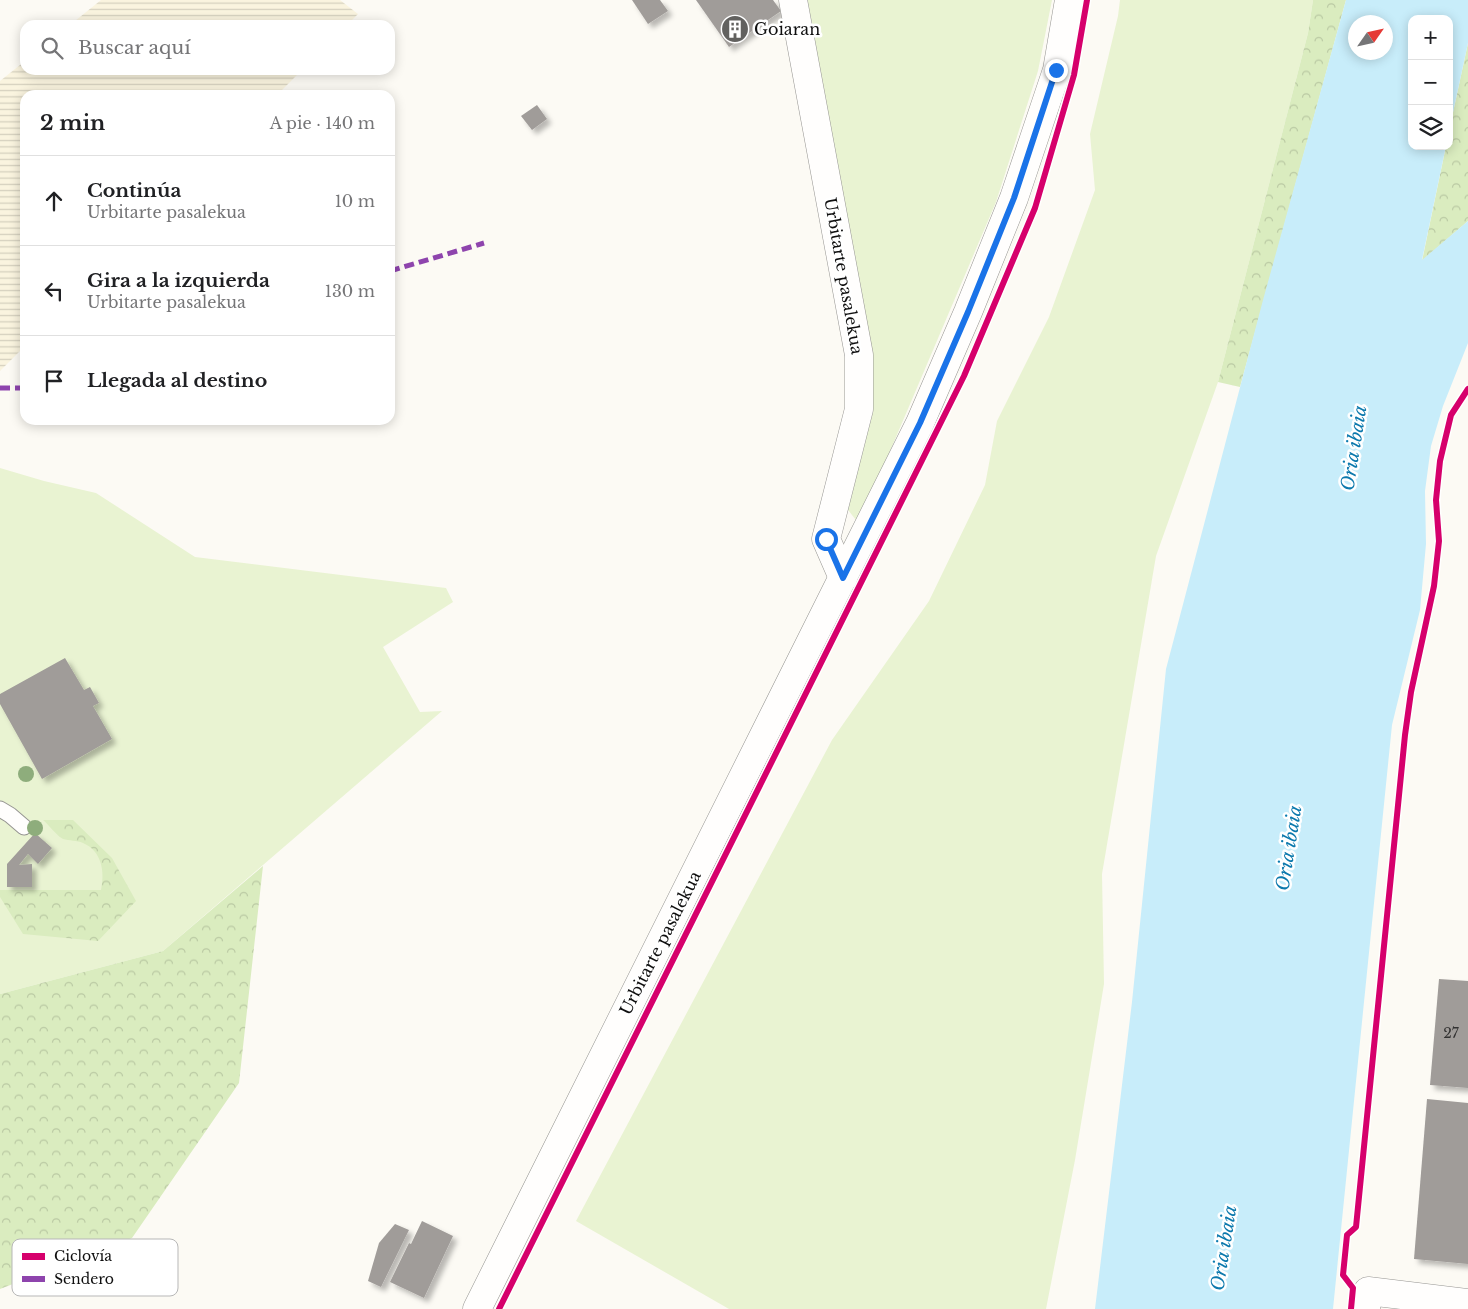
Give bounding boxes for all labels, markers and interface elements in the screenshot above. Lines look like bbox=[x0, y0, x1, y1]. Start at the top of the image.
building icon: Goiaran bbox=[720, 14, 750, 44]
north arrow bbox=[1348, 15, 1393, 60]
map controls bbox=[1408, 15, 1453, 150]
button: + bbox=[1408, 15, 1453, 60]
place label: Goiaran bbox=[754, 19, 820, 39]
search box bbox=[20, 20, 395, 75]
icon: search bbox=[38, 34, 66, 62]
text: Buscar aquí bbox=[78, 36, 191, 59]
route end bbox=[1045, 59, 1068, 82]
button: − bbox=[1408, 60, 1453, 105]
button: layers bbox=[1408, 105, 1453, 150]
text: 2 min bbox=[40, 110, 105, 136]
text: A pie · 140 m bbox=[270, 113, 375, 133]
text: Continúa bbox=[87, 179, 181, 202]
icon: ahead bbox=[40, 187, 68, 215]
text: 10 m bbox=[335, 191, 375, 211]
street label: Urbitarte pasalekua bbox=[820, 196, 868, 356]
text: Urbitarte pasalekua bbox=[87, 202, 246, 222]
text: Gira a la izquierda bbox=[87, 269, 270, 292]
icon: left bbox=[40, 277, 68, 305]
text: 130 m bbox=[325, 281, 375, 301]
text: Urbitarte pasalekua bbox=[87, 292, 246, 312]
icon: arrive bbox=[40, 367, 68, 395]
text: Llegada al destino bbox=[87, 369, 267, 392]
water label: Oria ibaia bbox=[1336, 404, 1372, 492]
route start bbox=[815, 528, 838, 551]
water label: Oria ibaia bbox=[1271, 804, 1307, 892]
street label: Urbitarte pasalekua bbox=[615, 868, 705, 1018]
house number: 27 bbox=[1443, 1024, 1460, 1042]
water label: Oria ibaia bbox=[1206, 1204, 1242, 1292]
legend bbox=[12, 1239, 178, 1296]
text: Ciclovía bbox=[54, 1247, 112, 1265]
text: Sendero bbox=[54, 1270, 114, 1288]

